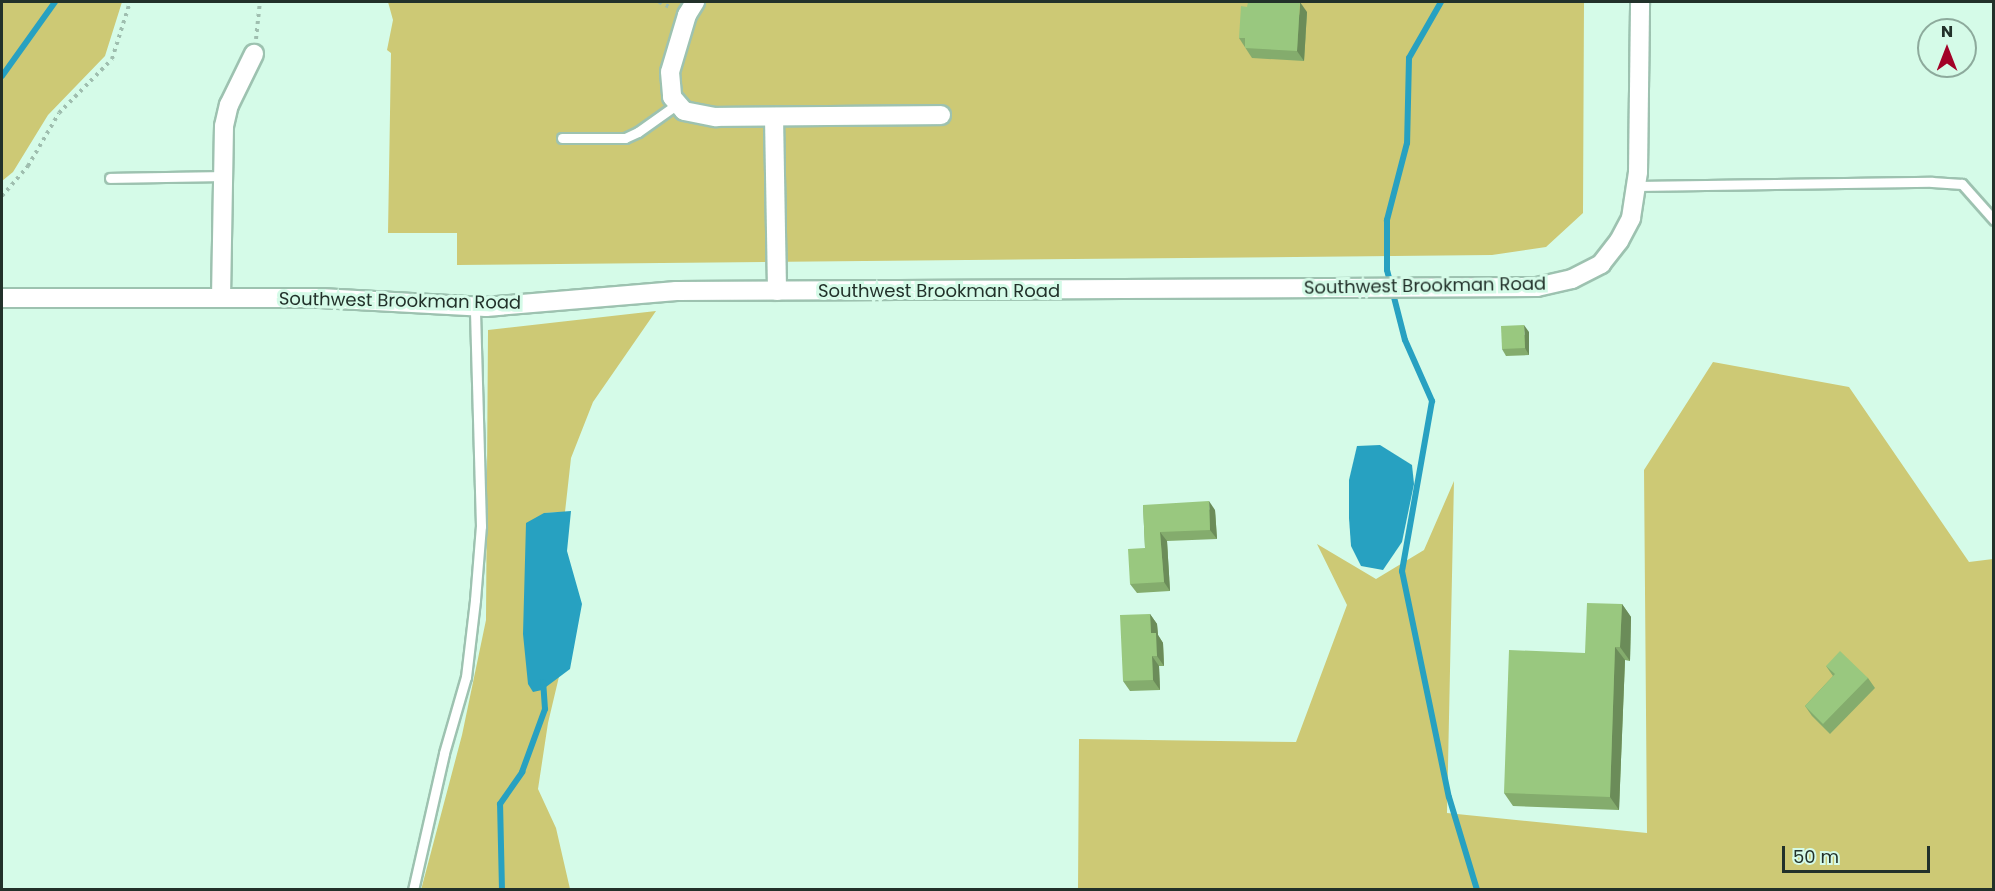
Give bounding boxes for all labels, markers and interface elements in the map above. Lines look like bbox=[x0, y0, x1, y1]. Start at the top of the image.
north arrow bbox=[1917, 18, 1977, 78]
text: N bbox=[1941, 20, 1953, 43]
street label: Southwest Brookman Road bbox=[1304, 273, 1546, 299]
street label: Southwest Brookman Road bbox=[818, 280, 1060, 302]
street label: Southwest Brookman Road bbox=[279, 288, 521, 314]
scale bar bbox=[1785, 834, 1934, 872]
text: 50 m bbox=[1793, 844, 1839, 869]

